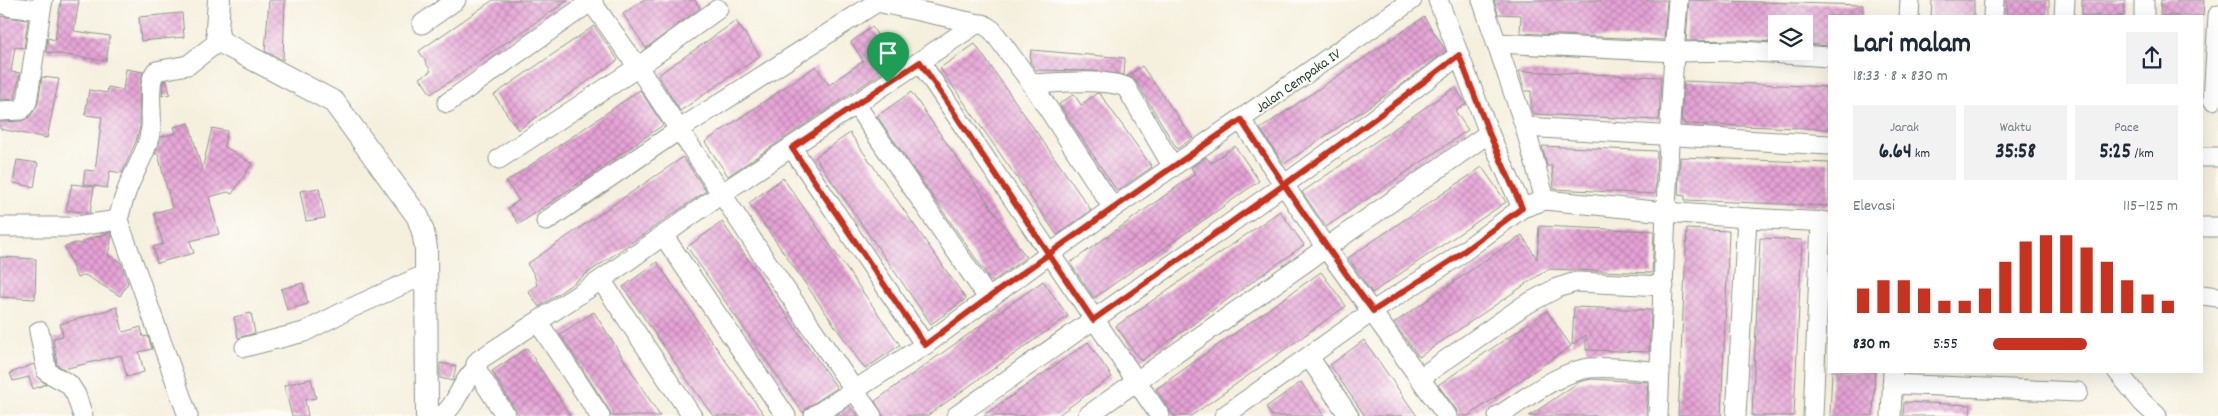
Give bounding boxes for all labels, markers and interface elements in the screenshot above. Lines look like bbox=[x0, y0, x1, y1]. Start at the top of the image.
map controls bbox=[1768, 15, 1813, 60]
button: layers bbox=[1768, 15, 1813, 60]
text: Lari malam bbox=[1853, 26, 1971, 66]
pin bbox=[867, 32, 909, 83]
button: share bbox=[2126, 32, 2178, 84]
icon: arrive bbox=[874, 39, 902, 67]
street label: Jalan Cempaka IV bbox=[1252, 43, 1347, 119]
text: 18:33 · 8 × 830 m bbox=[1853, 65, 1948, 88]
text: Jarak bbox=[1890, 118, 1919, 138]
text: Waktu bbox=[2000, 118, 2031, 138]
text: Pace bbox=[2114, 118, 2139, 138]
text: 6.64 bbox=[1879, 138, 1912, 168]
text: 35:58 bbox=[1995, 138, 2036, 168]
text: 5:25 bbox=[2099, 138, 2131, 168]
text: km bbox=[1912, 144, 1930, 164]
text: /km bbox=[2131, 144, 2154, 164]
text: Elevasi bbox=[1853, 195, 1895, 218]
text: 115–125 m bbox=[2123, 195, 2178, 218]
text: 830 m bbox=[1853, 333, 1890, 356]
text: 5:55 bbox=[1933, 333, 1958, 356]

